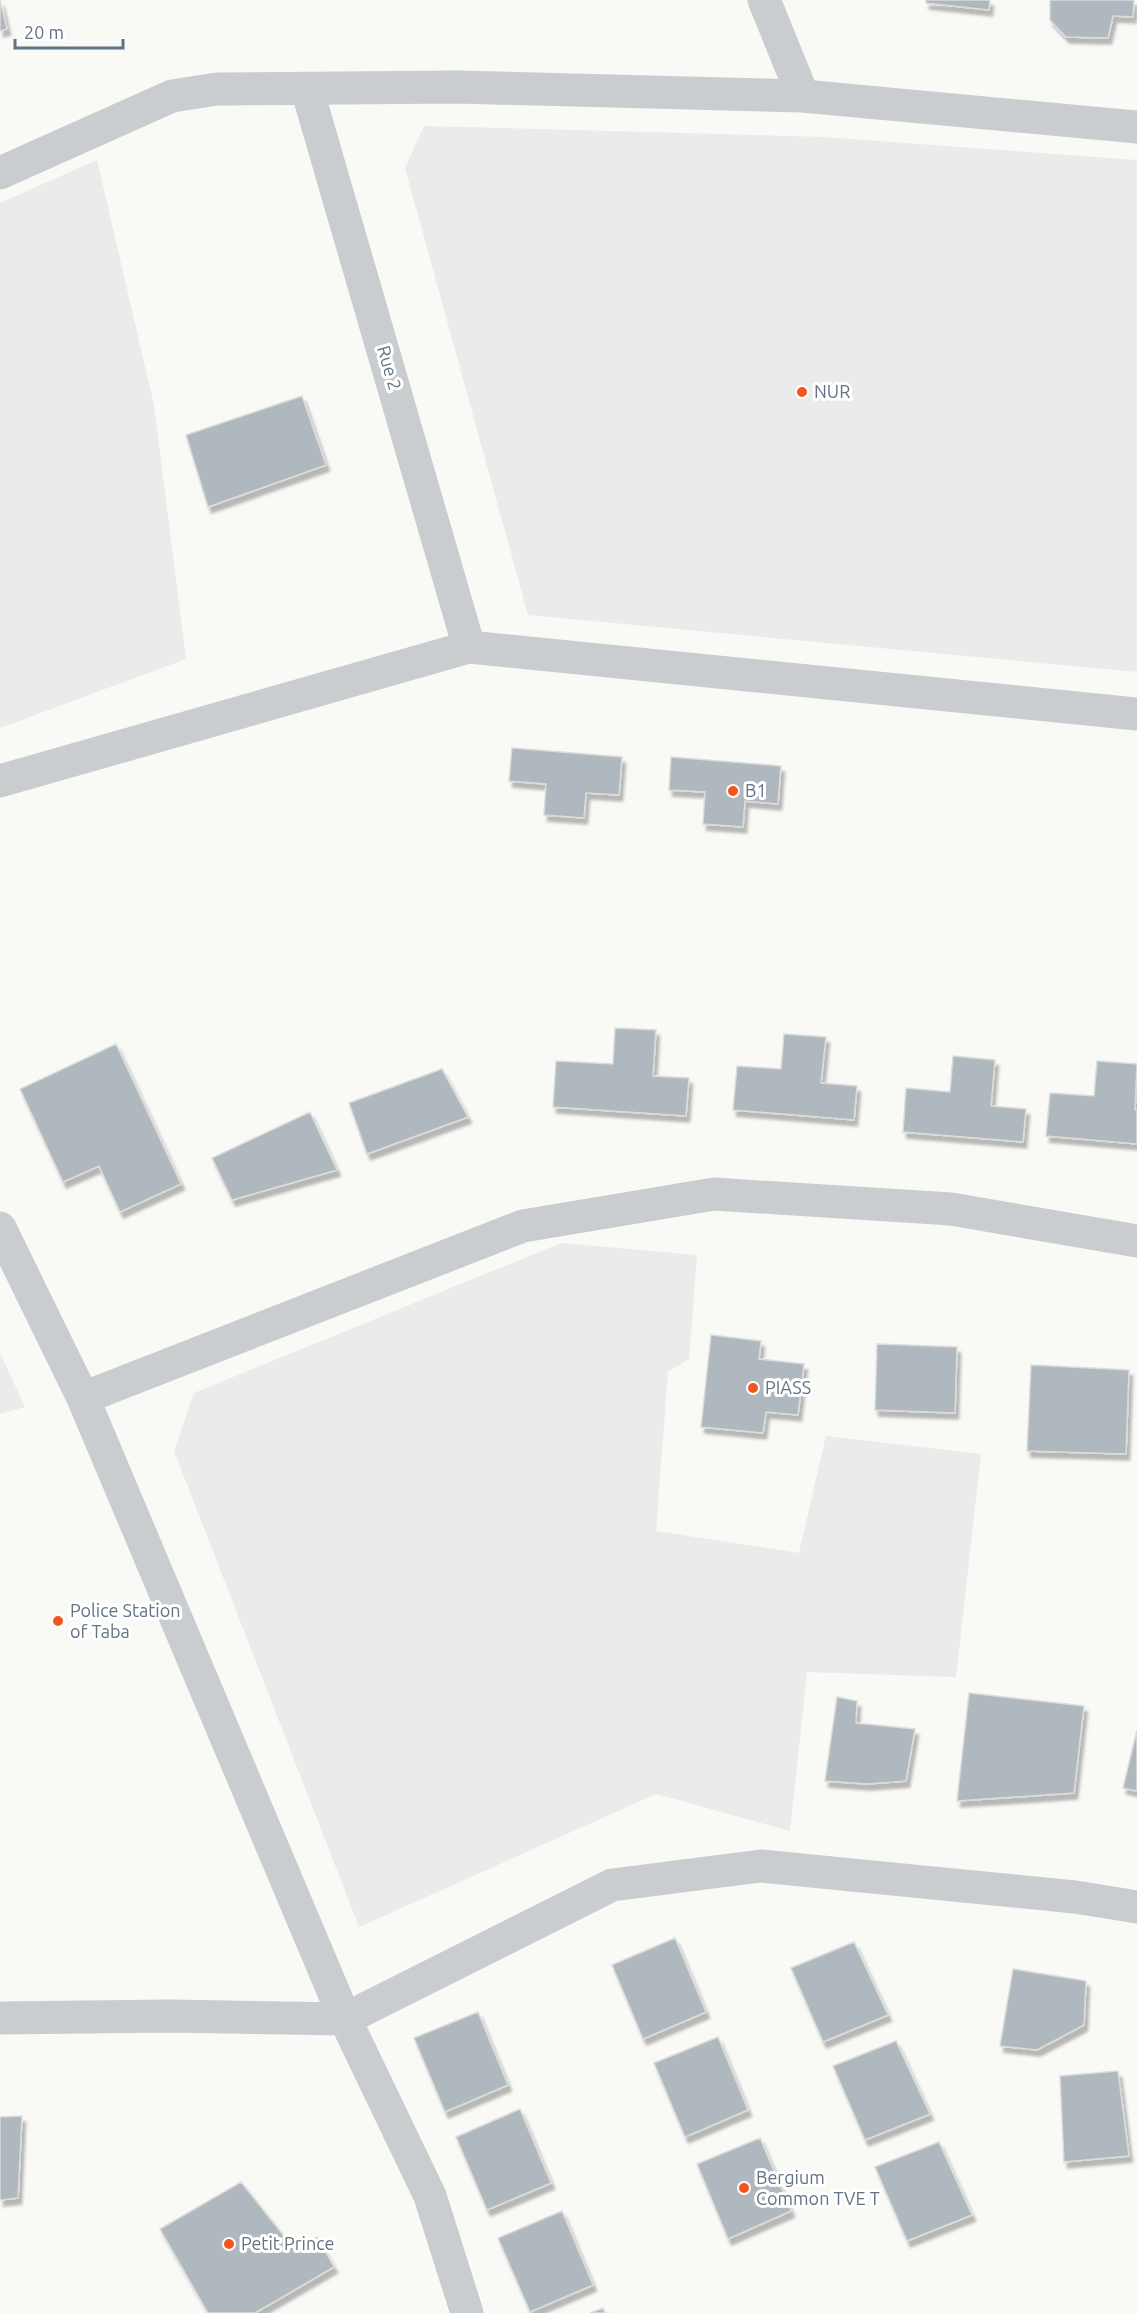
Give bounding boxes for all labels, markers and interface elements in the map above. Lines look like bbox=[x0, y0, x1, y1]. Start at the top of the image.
scale bar bbox=[15, 12, 123, 50]
text: 20 m bbox=[24, 22, 64, 42]
street label: Rue 2 bbox=[374, 343, 406, 392]
place label: NUR bbox=[814, 381, 850, 401]
marker: NUR bbox=[795, 385, 809, 399]
place label: B1 bbox=[745, 780, 767, 800]
marker: B1 bbox=[726, 784, 740, 798]
place label: PIASS bbox=[765, 1377, 811, 1397]
marker: PIASS bbox=[746, 1381, 760, 1395]
place label: Police Station of Taba bbox=[70, 1600, 181, 1641]
marker: Police Station of Taba bbox=[51, 1614, 65, 1628]
place label: Bergium Common TVE T bbox=[756, 2167, 880, 2208]
marker: Bergium Common TVE T bbox=[737, 2181, 751, 2195]
place label: Petit Prince bbox=[241, 2233, 334, 2253]
marker: Petit Prince bbox=[222, 2237, 236, 2251]

